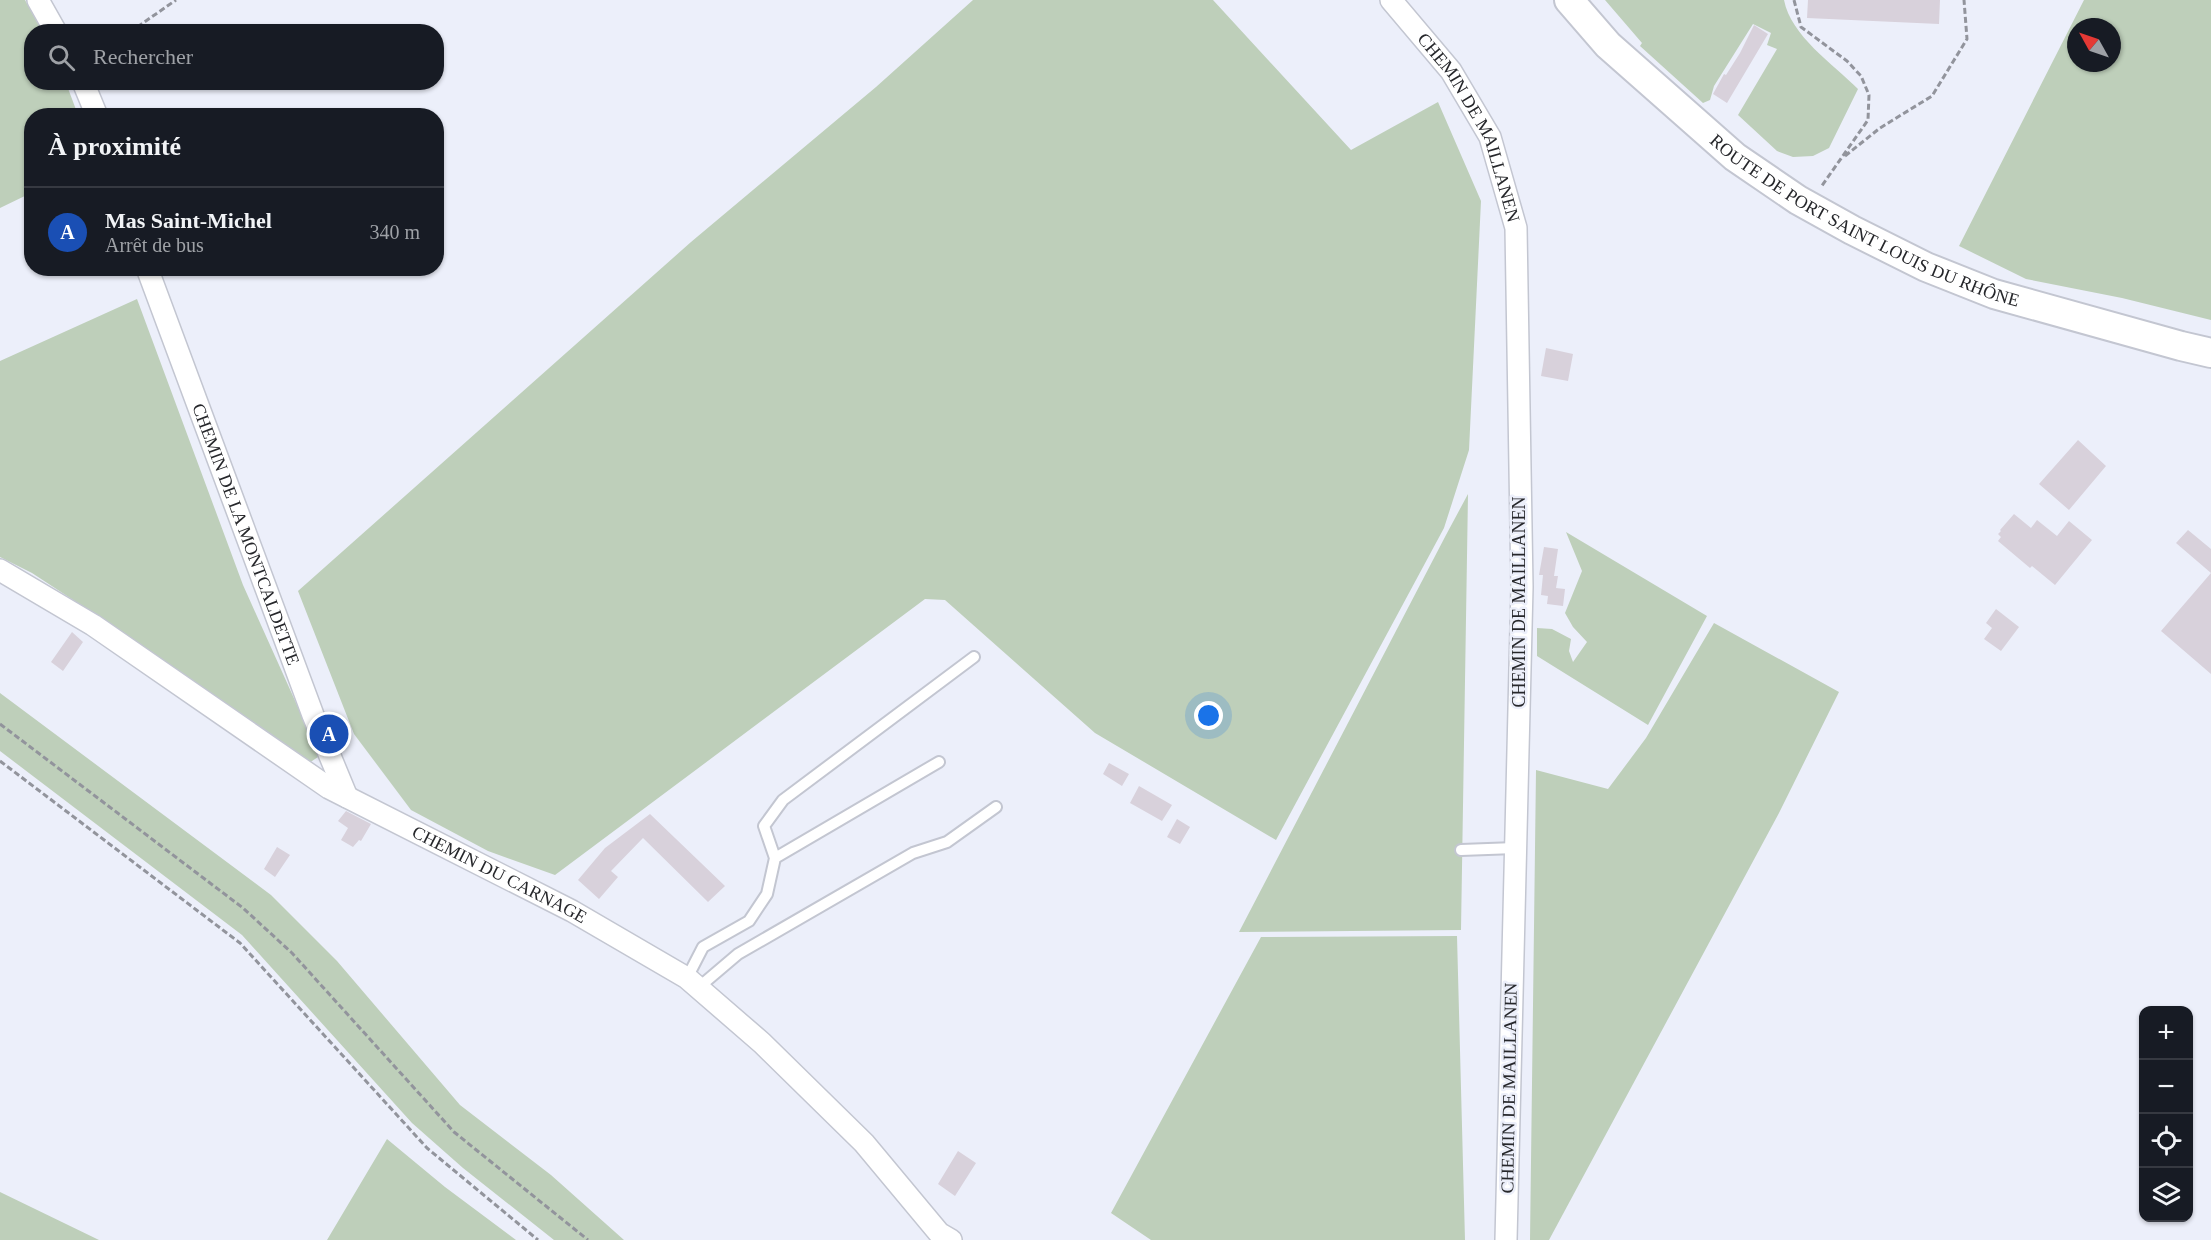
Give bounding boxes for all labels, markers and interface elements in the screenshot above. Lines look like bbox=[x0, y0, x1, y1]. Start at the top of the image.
north arrow bbox=[2067, 18, 2121, 72]
search box bbox=[24, 24, 444, 90]
street label: CHEMIN DE MAILLANEN bbox=[1413, 29, 1524, 224]
icon: search bbox=[45, 41, 78, 74]
text: Rechercher bbox=[93, 44, 193, 69]
street label: ROUTE DE PORT SAINT LOUIS DU RHÔNE bbox=[1706, 130, 2022, 311]
text: À proximité bbox=[48, 132, 181, 161]
text: Mas Saint-Michel bbox=[105, 208, 272, 233]
text: A bbox=[60, 221, 75, 243]
text: 340 m bbox=[369, 221, 420, 243]
text: Arrêt de bus bbox=[105, 234, 204, 256]
street label: CHEMIN DE LA MONTCALDETTE bbox=[188, 401, 304, 668]
street label: CHEMIN DE MAILLANEN bbox=[1509, 497, 1529, 707]
your location bbox=[1194, 701, 1223, 730]
pin: A bbox=[310, 712, 348, 756]
street label: CHEMIN DU CARNAGE bbox=[409, 822, 590, 927]
street label: CHEMIN DE MAILLANEN bbox=[1497, 982, 1521, 1194]
map controls bbox=[2139, 1006, 2193, 1222]
button: + bbox=[2139, 1006, 2193, 1060]
button: − bbox=[2139, 1060, 2193, 1114]
button: locate bbox=[2139, 1114, 2193, 1168]
button: layers bbox=[2139, 1168, 2193, 1222]

